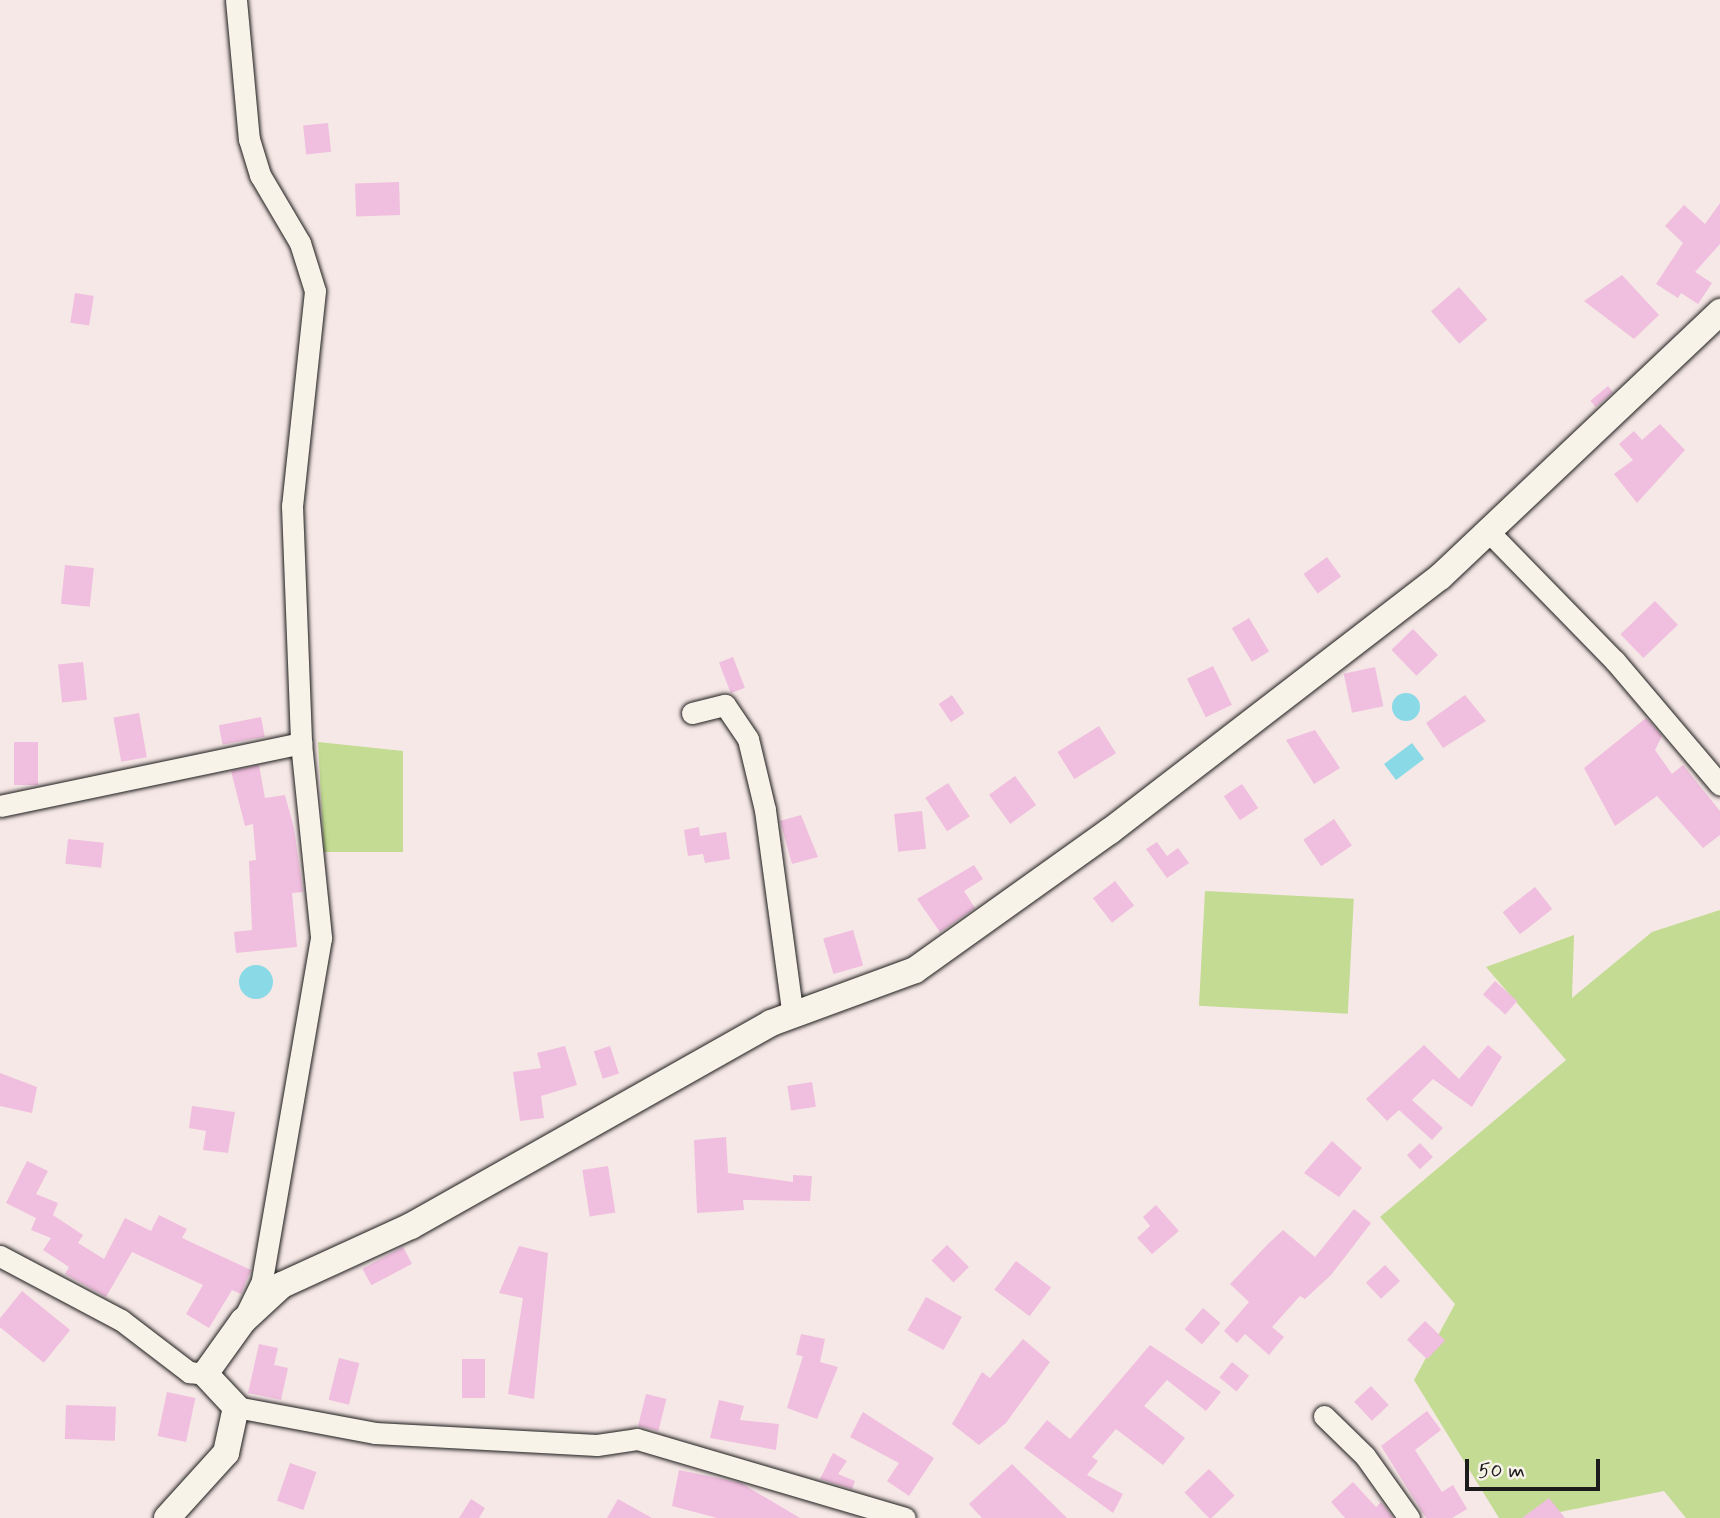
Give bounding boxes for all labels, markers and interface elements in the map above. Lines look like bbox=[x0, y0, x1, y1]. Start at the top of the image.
scale bar bbox=[1468, 1444, 1603, 1488]
text: 50 m bbox=[1478, 1457, 1525, 1485]

